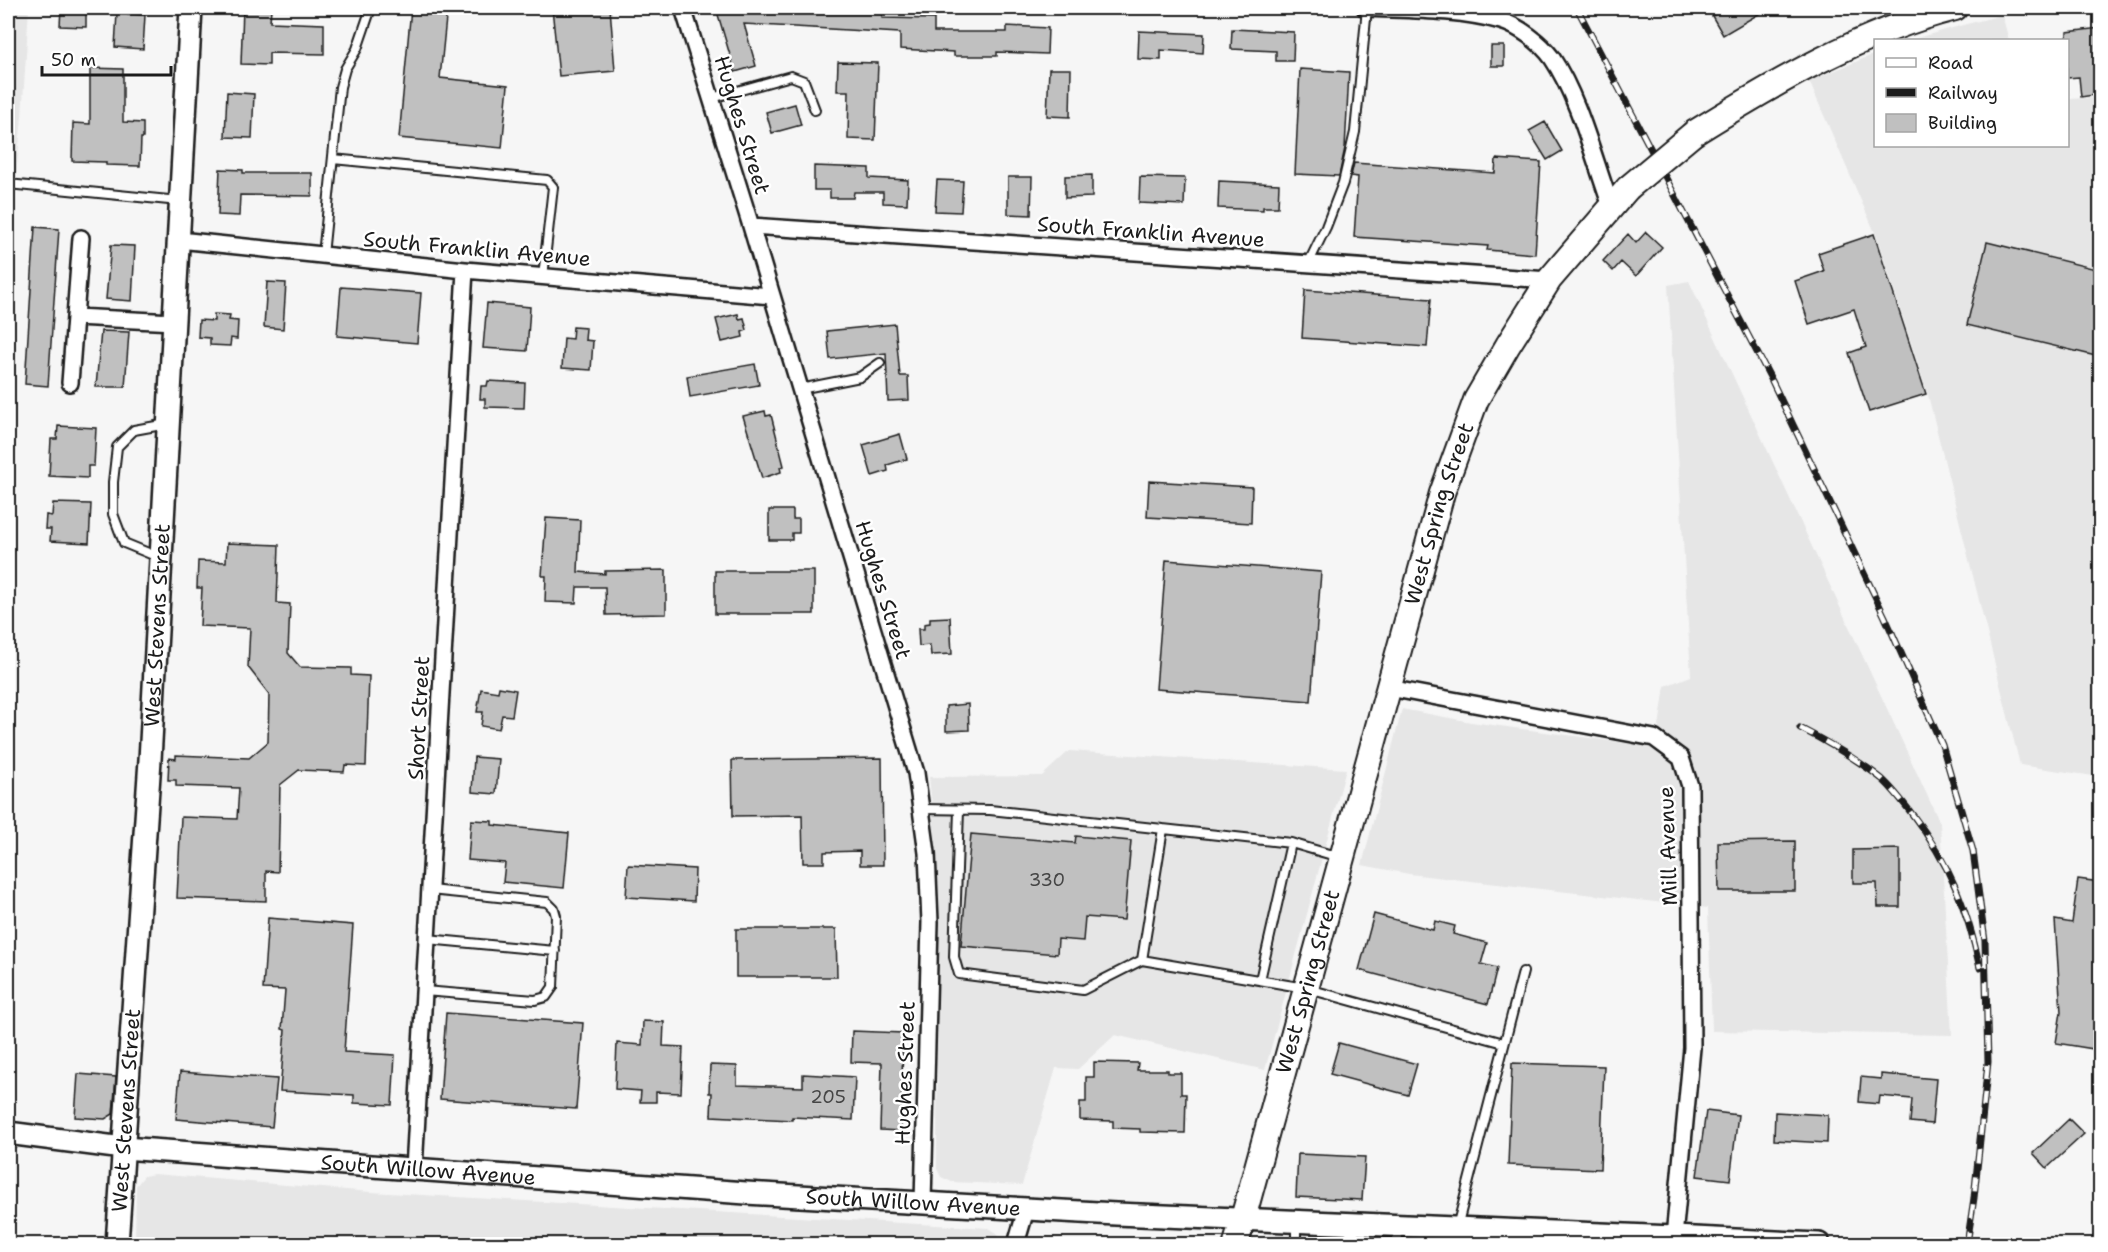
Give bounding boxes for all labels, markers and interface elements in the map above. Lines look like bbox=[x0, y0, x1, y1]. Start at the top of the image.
scale bar bbox=[42, 39, 171, 77]
legend bbox=[1874, 39, 2069, 147]
text: 50 m bbox=[51, 48, 96, 72]
text: Road bbox=[1928, 51, 1973, 75]
street label: Hughes Street bbox=[708, 52, 776, 198]
text: Railway bbox=[1928, 81, 1998, 105]
text: Building bbox=[1928, 111, 1997, 135]
street label: South Franklin Avenue bbox=[1036, 210, 1266, 254]
street label: South Franklin Avenue bbox=[362, 225, 592, 273]
street label: West Spring Street bbox=[1398, 419, 1481, 608]
street label: Hughes Street bbox=[849, 517, 917, 663]
street label: West Stevens Street bbox=[138, 523, 177, 728]
street label: Short Street bbox=[402, 655, 436, 781]
street label: Mill Avenue bbox=[1652, 786, 1684, 906]
house number: 330 bbox=[1029, 868, 1065, 892]
street label: West Spring Street bbox=[1269, 887, 1347, 1077]
street label: Hughes Street bbox=[888, 1001, 922, 1145]
street label: West Stevens Street bbox=[105, 1008, 147, 1213]
house number: 205 bbox=[810, 1085, 846, 1109]
street label: South Willow Avenue bbox=[320, 1148, 537, 1192]
street label: South Willow Avenue bbox=[805, 1182, 1022, 1223]

